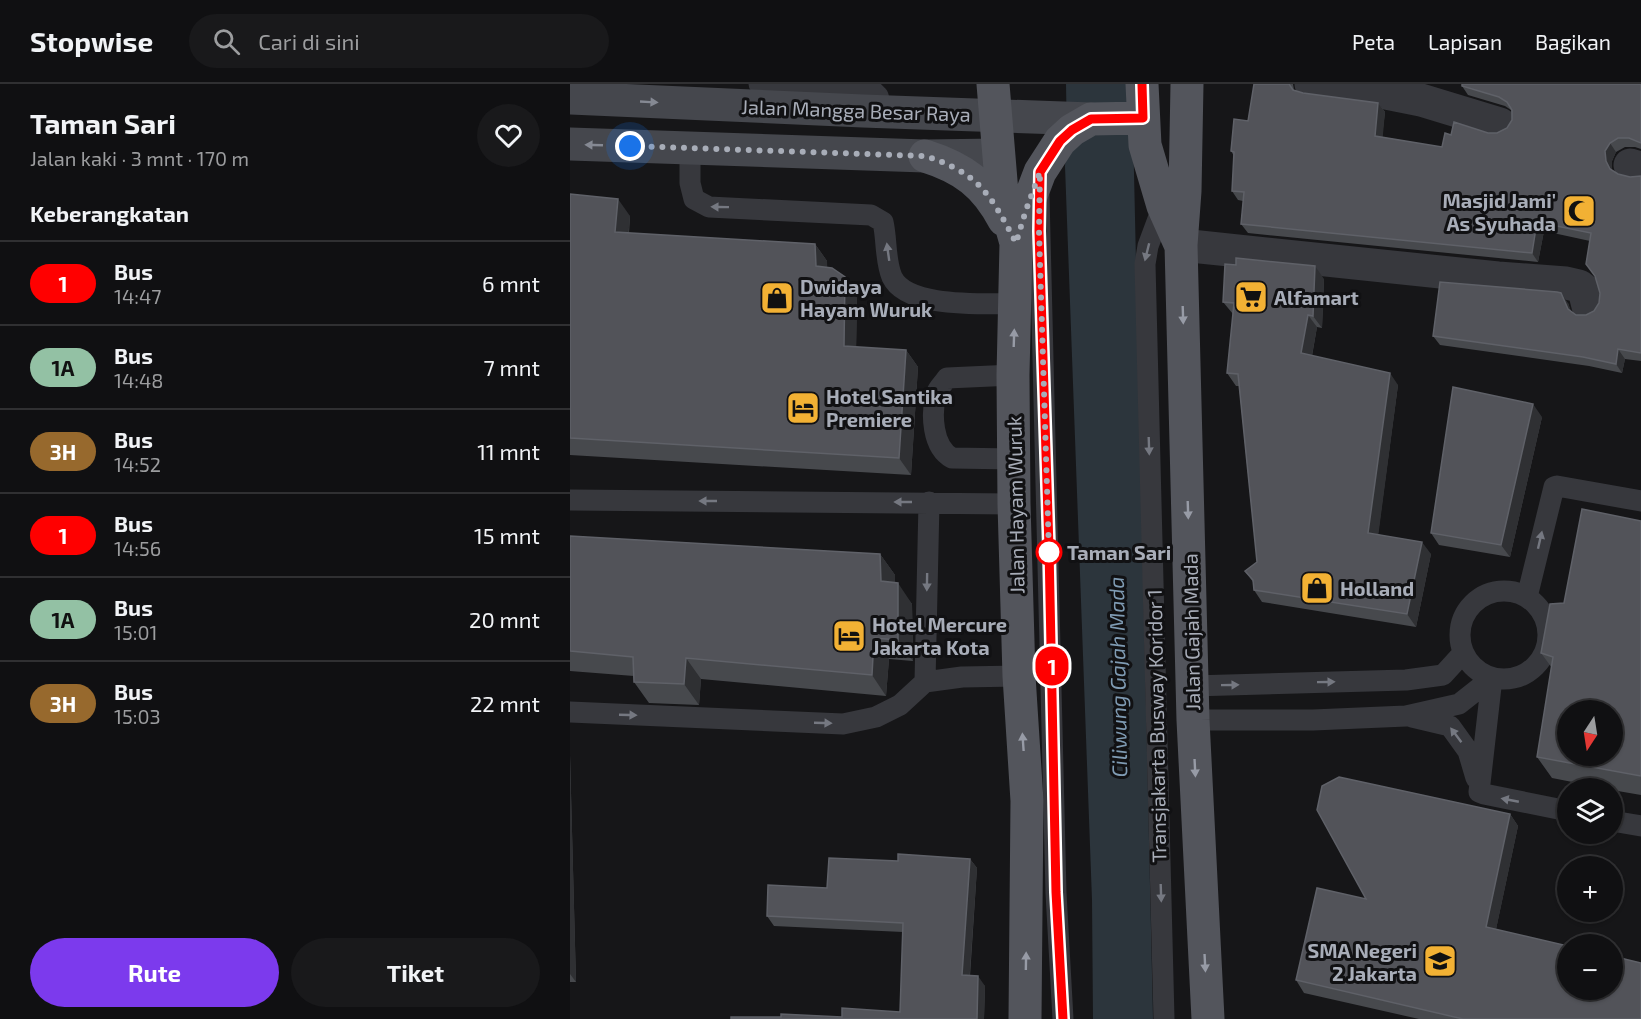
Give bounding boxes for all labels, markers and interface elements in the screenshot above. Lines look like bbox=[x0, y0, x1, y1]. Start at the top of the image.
search box bbox=[189, 14, 609, 68]
text: Stopwise bbox=[30, 24, 153, 58]
icon: search bbox=[210, 25, 243, 58]
text: Cari di sini bbox=[258, 28, 360, 54]
text: Peta bbox=[1352, 29, 1395, 54]
text: Lapisan bbox=[1428, 29, 1502, 54]
text: Bagikan bbox=[1535, 29, 1611, 54]
street label: Jalan Mangga Besar Raya bbox=[741, 94, 971, 126]
one-way arrow bbox=[640, 97, 659, 106]
button: heart bbox=[477, 104, 540, 167]
text: Taman Sari bbox=[30, 106, 176, 140]
your location bbox=[615, 131, 645, 161]
one-way arrow bbox=[584, 140, 603, 149]
text: Jalan kaki · 3 mnt · 170 m bbox=[30, 146, 249, 170]
place label: Masjid Jami' As Syuhada bbox=[1443, 188, 1556, 236]
mosque icon: Masjid Jami' As Syuhada bbox=[1561, 193, 1597, 229]
text: Keberangkatan bbox=[30, 200, 189, 226]
one-way arrow bbox=[711, 202, 730, 212]
one-way arrow bbox=[883, 242, 892, 261]
one-way arrow bbox=[1142, 243, 1152, 261]
text: Bus bbox=[114, 258, 153, 284]
text: 6 mnt bbox=[482, 270, 540, 296]
text: 1 bbox=[58, 271, 68, 296]
place label: Dwidaya Hayam Wuruk bbox=[800, 274, 933, 322]
supermarket icon: Alfamart bbox=[1233, 279, 1269, 315]
shop icon: Dwidaya Hayam Wuruk bbox=[759, 280, 795, 316]
text: 14:47 bbox=[114, 284, 162, 308]
place label: Alfamart bbox=[1274, 285, 1359, 309]
one-way arrow bbox=[1178, 306, 1187, 325]
one-way arrow bbox=[1009, 328, 1019, 347]
text: Bus bbox=[114, 342, 153, 368]
text: 7 mnt bbox=[483, 354, 540, 380]
text: 1A bbox=[52, 355, 74, 380]
text: 14:48 bbox=[114, 368, 163, 392]
place label: Hotel Santika Premiere bbox=[826, 384, 953, 431]
hotel icon: Hotel Santika Premiere bbox=[785, 390, 821, 426]
street label: Jalan Hayam Wuruk bbox=[1001, 416, 1029, 594]
text: Bus bbox=[114, 426, 153, 452]
one-way arrow bbox=[1144, 437, 1154, 456]
text: 11 mnt bbox=[477, 438, 540, 464]
text: 3H bbox=[50, 439, 76, 464]
text: 14:52 bbox=[114, 452, 161, 476]
one-way arrow bbox=[698, 496, 717, 506]
one-way arrow bbox=[893, 497, 912, 507]
one-way arrow bbox=[1183, 501, 1193, 520]
text: Bus bbox=[114, 510, 153, 536]
text: 15 mnt bbox=[474, 522, 540, 548]
text: 1 bbox=[58, 523, 68, 548]
one-way arrow bbox=[1536, 530, 1546, 549]
text: 14:56 bbox=[114, 536, 161, 560]
marker: Taman Sari bbox=[1036, 539, 1062, 565]
place label: Taman Sari bbox=[1067, 540, 1171, 564]
street label: Jalan Gajah Mada bbox=[1178, 553, 1204, 711]
shop icon: Holland bbox=[1299, 570, 1335, 606]
one-way arrow bbox=[923, 572, 932, 591]
water label: Ciliwung Gajah Mada bbox=[1103, 576, 1132, 778]
place label: Holland bbox=[1340, 576, 1414, 600]
street label: Transjakarta Busway Koridor 1 bbox=[1142, 589, 1170, 863]
text: Bus bbox=[114, 594, 153, 620]
text: 20 mnt bbox=[469, 606, 540, 632]
text: 1A bbox=[52, 607, 74, 632]
place label: Hotel Mercure Jakarta Kota bbox=[872, 612, 1007, 659]
hotel icon: Hotel Mercure Jakarta Kota bbox=[831, 618, 867, 654]
text: 15:01 bbox=[114, 620, 157, 644]
line badge: 1 bbox=[1032, 646, 1072, 686]
text: 1 bbox=[1047, 654, 1057, 679]
text: Bus bbox=[114, 678, 153, 704]
one-way arrow bbox=[1316, 678, 1335, 687]
one-way arrow bbox=[1220, 680, 1239, 690]
text: 22 mnt bbox=[470, 690, 540, 716]
text: 3H bbox=[50, 691, 76, 716]
north arrow bbox=[1557, 700, 1623, 766]
map controls bbox=[1557, 700, 1623, 1000]
text: 15:03 bbox=[114, 704, 161, 728]
one-way arrow bbox=[619, 710, 638, 719]
one-way arrow bbox=[814, 719, 833, 728]
one-way arrow bbox=[1450, 727, 1463, 743]
one-way arrow bbox=[1019, 733, 1028, 752]
one-way arrow bbox=[1191, 759, 1200, 778]
button: layers bbox=[1557, 778, 1623, 844]
one-way arrow bbox=[1500, 795, 1519, 804]
button: + bbox=[1557, 856, 1623, 922]
one-way arrow bbox=[1156, 884, 1165, 903]
button: − bbox=[1557, 934, 1623, 1000]
button: Rute bbox=[30, 938, 279, 1007]
button: Tiket bbox=[291, 938, 540, 1007]
place label: SMA Negeri 2 Jakarta bbox=[1308, 938, 1417, 985]
school or university icon: SMA Negeri 2 Jakarta bbox=[1422, 943, 1458, 979]
one-way arrow bbox=[1021, 951, 1031, 970]
one-way arrow bbox=[1200, 953, 1210, 972]

